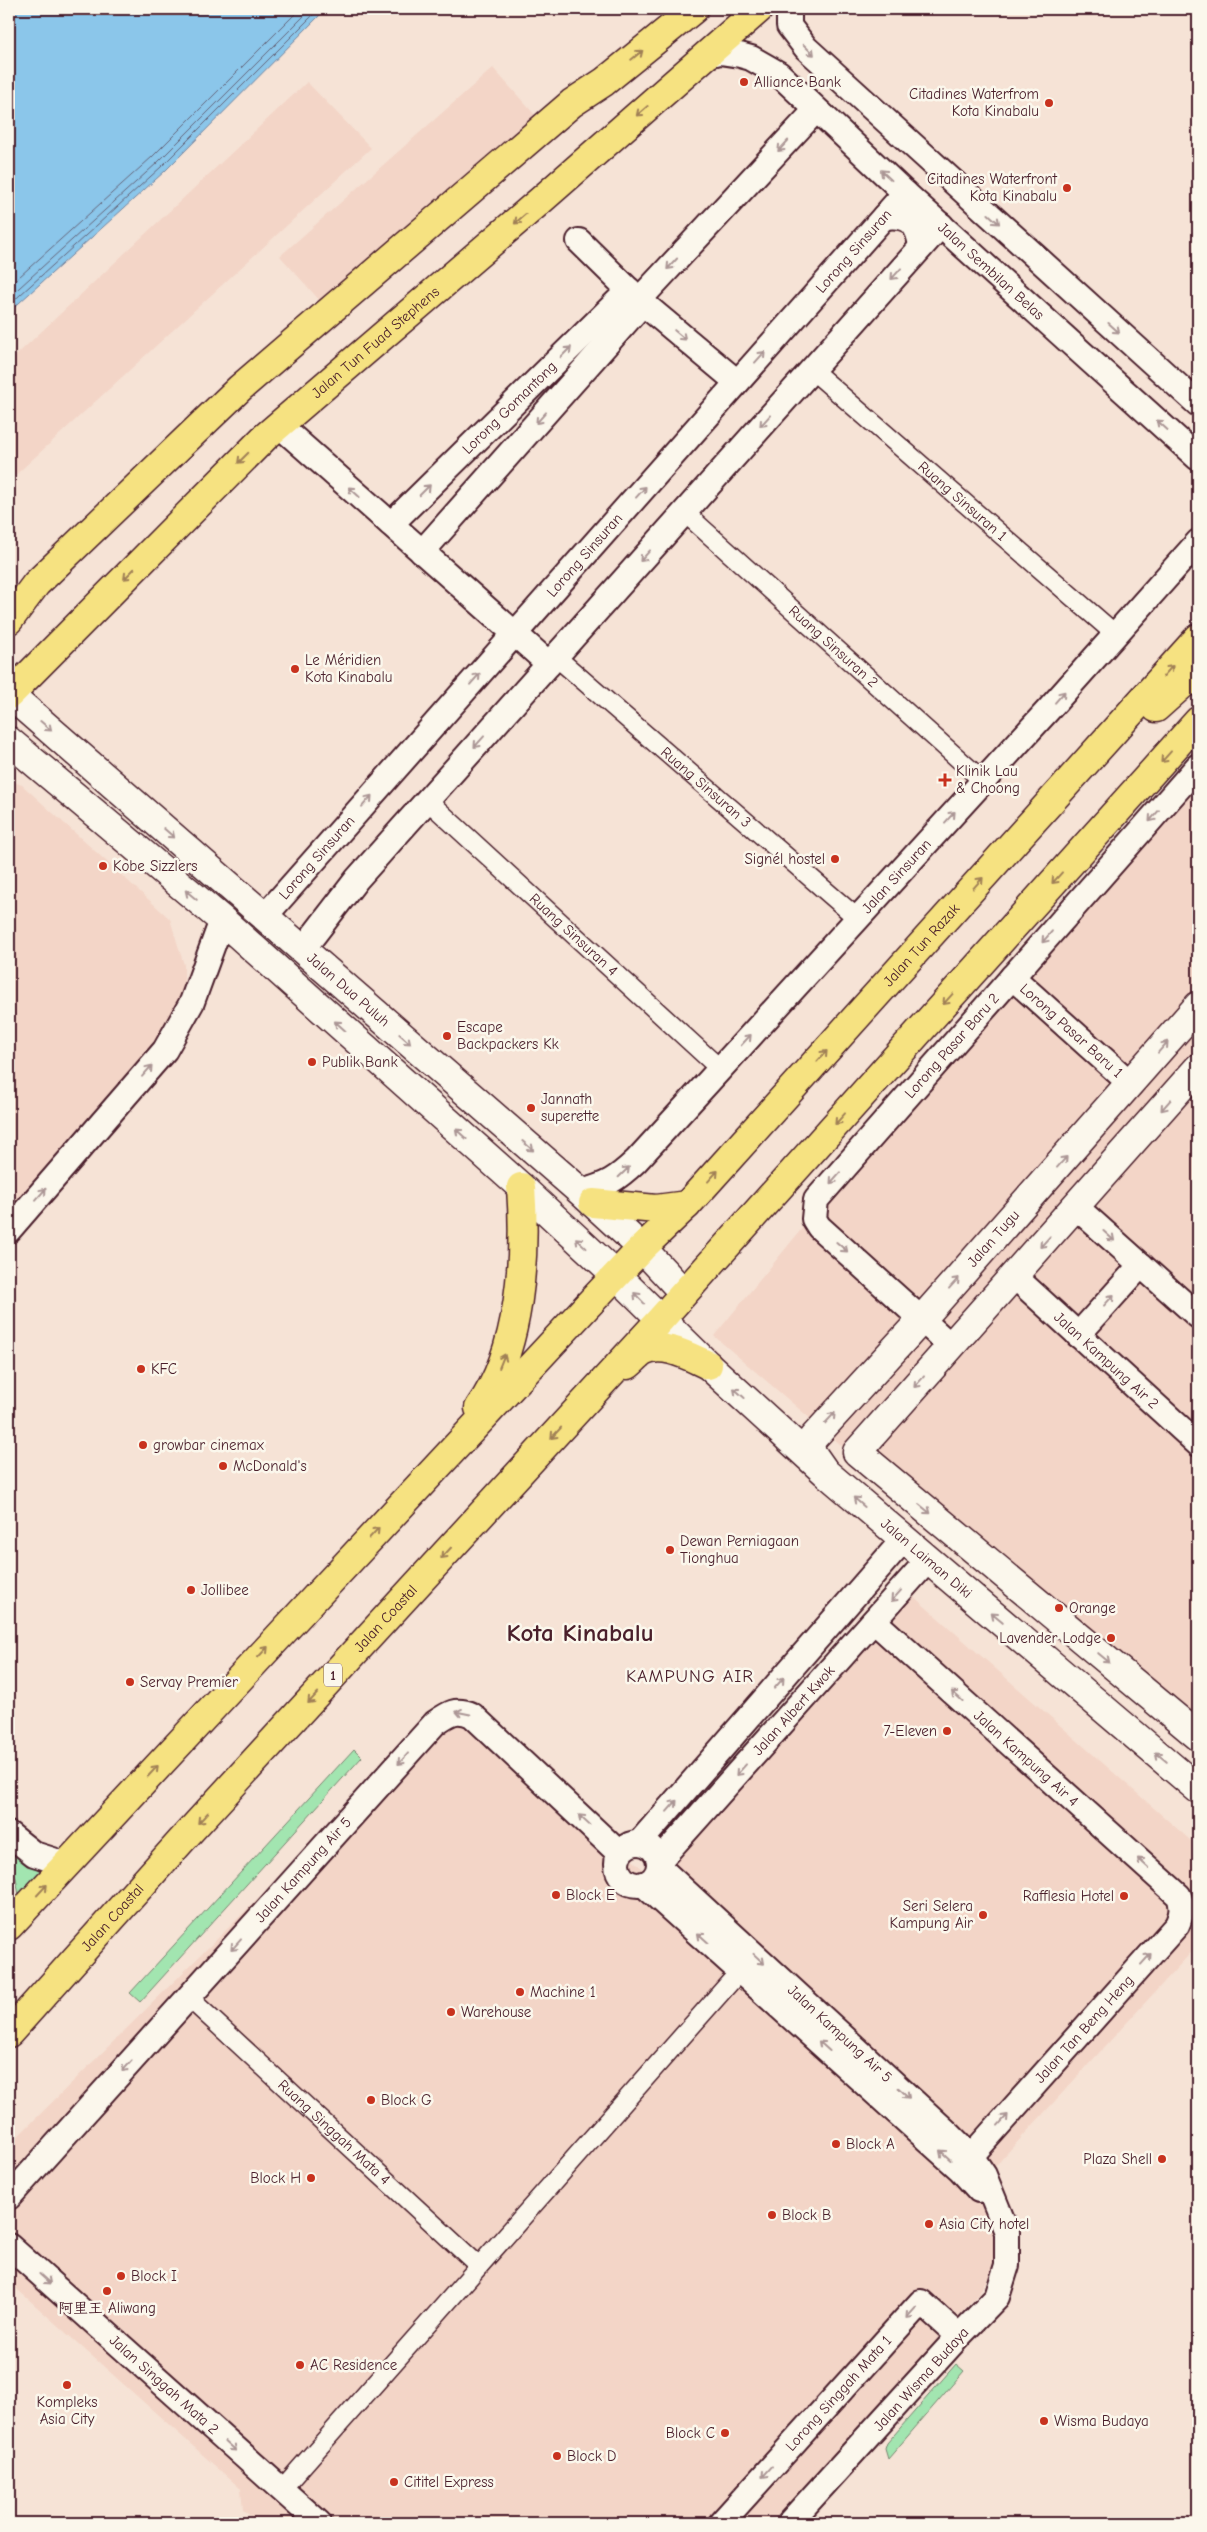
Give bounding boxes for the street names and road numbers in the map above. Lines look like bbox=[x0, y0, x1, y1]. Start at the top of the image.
street label: Lorong Sinsuran bbox=[812, 206, 895, 297]
street label: Jalan Sembilan Belas bbox=[934, 218, 1048, 324]
street label: Jalan Tun Fuad Stephens bbox=[308, 282, 443, 402]
street label: Lorong Gomantong bbox=[458, 357, 560, 458]
street label: Ruang Sinsuran 1 bbox=[914, 457, 1011, 545]
street label: Lorong Sinsuran bbox=[543, 510, 626, 601]
street label: Ruang Sinsuran 2 bbox=[785, 602, 882, 691]
street label: Ruang Sinsuran 3 bbox=[657, 743, 755, 831]
street label: Lorong Sinsuran bbox=[275, 812, 358, 903]
street label: Jalan Sinsuran bbox=[858, 835, 935, 917]
street label: Ruang Sinsuran 4 bbox=[526, 890, 622, 980]
street label: Jalan Tun Razak bbox=[879, 899, 964, 990]
street label: Jalan Dua Puluh bbox=[303, 949, 393, 1030]
street label: Lorong Pasar Baru 1 bbox=[1016, 980, 1127, 1081]
street label: Lorong Pasar Baru 2 bbox=[901, 989, 1003, 1102]
street label: Jalan Tugu bbox=[963, 1206, 1023, 1271]
street label: Jalan Kampung Air 2 bbox=[1050, 1308, 1162, 1413]
street label: Jalan Laiman Diki bbox=[877, 1514, 976, 1602]
street label: Jalan Coastal bbox=[350, 1581, 421, 1656]
street label: Jalan Albert Kwok bbox=[749, 1661, 839, 1759]
road number: 1 bbox=[324, 1664, 342, 1686]
street label: Jalan Kampung Air 4 bbox=[970, 1706, 1082, 1810]
street label: Jalan Kampung Air 5 bbox=[251, 1813, 355, 1926]
street label: Jalan Coastal bbox=[77, 1880, 148, 1955]
street label: Jalan Tan Beng Heng bbox=[1031, 1971, 1137, 2087]
street label: Jalan Kampung Air 5 bbox=[784, 1981, 896, 2086]
street label: Ruang Singgah Mata 4 bbox=[274, 2076, 394, 2188]
street label: Jalan Wisma Budaya bbox=[870, 2323, 972, 2435]
street label: Jalan Singgah Mata 2 bbox=[106, 2331, 222, 2438]
street label: Lorong Singgah Mata 1 bbox=[782, 2332, 895, 2455]

